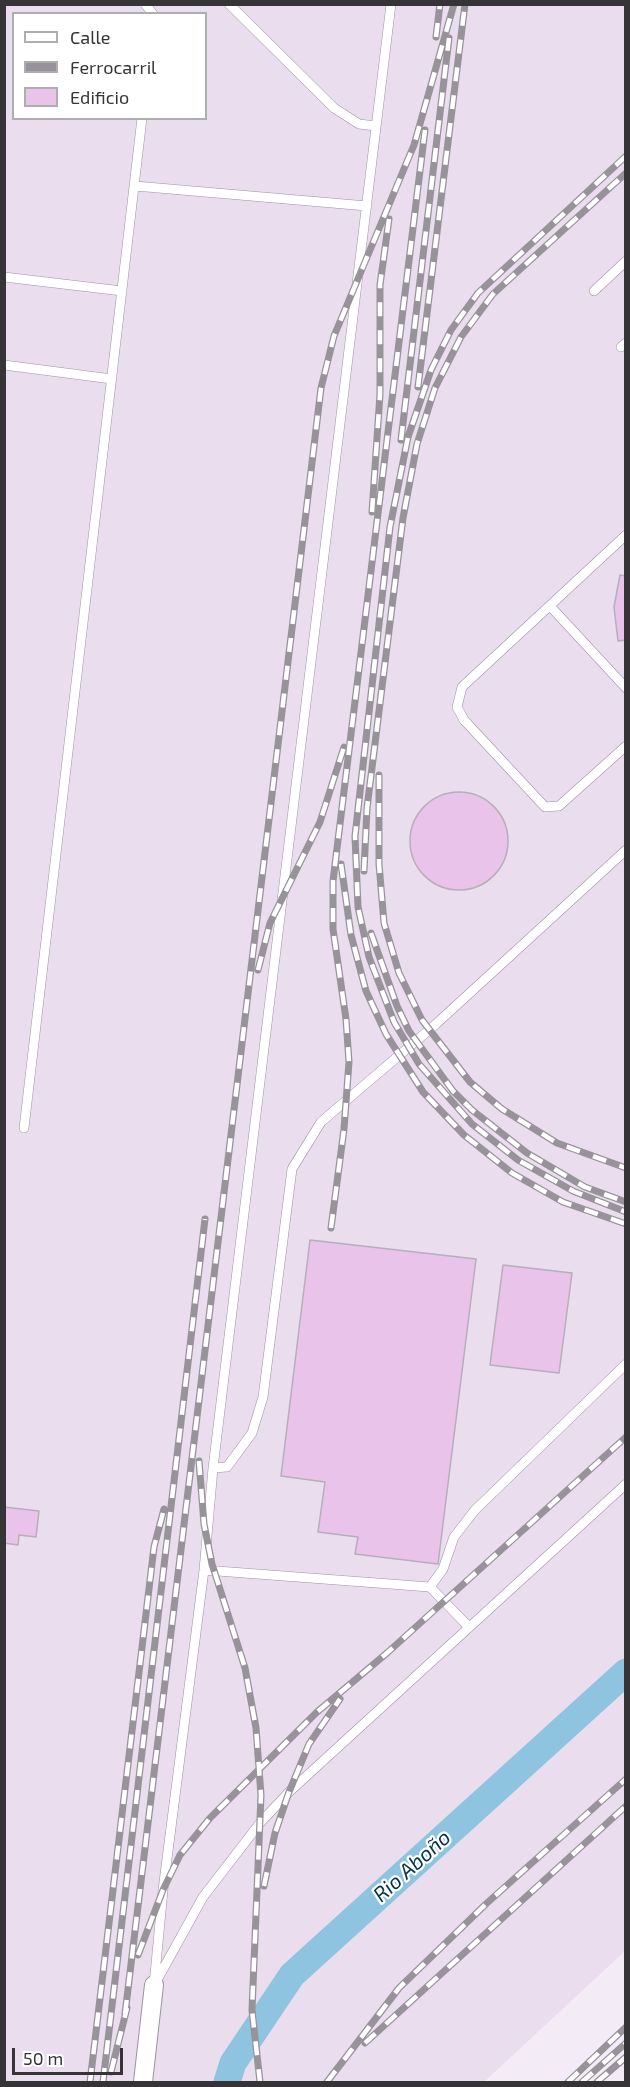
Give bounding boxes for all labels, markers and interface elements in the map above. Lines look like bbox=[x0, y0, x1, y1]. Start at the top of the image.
legend bbox=[12, 12, 207, 120]
text: Calle bbox=[70, 26, 111, 48]
text: Ferrocarril bbox=[70, 56, 156, 78]
text: Edificio bbox=[70, 86, 129, 108]
water label: Rio Aboño bbox=[368, 1825, 456, 1907]
scale bar bbox=[15, 2036, 126, 2074]
text: 50 m bbox=[23, 2047, 63, 2069]

